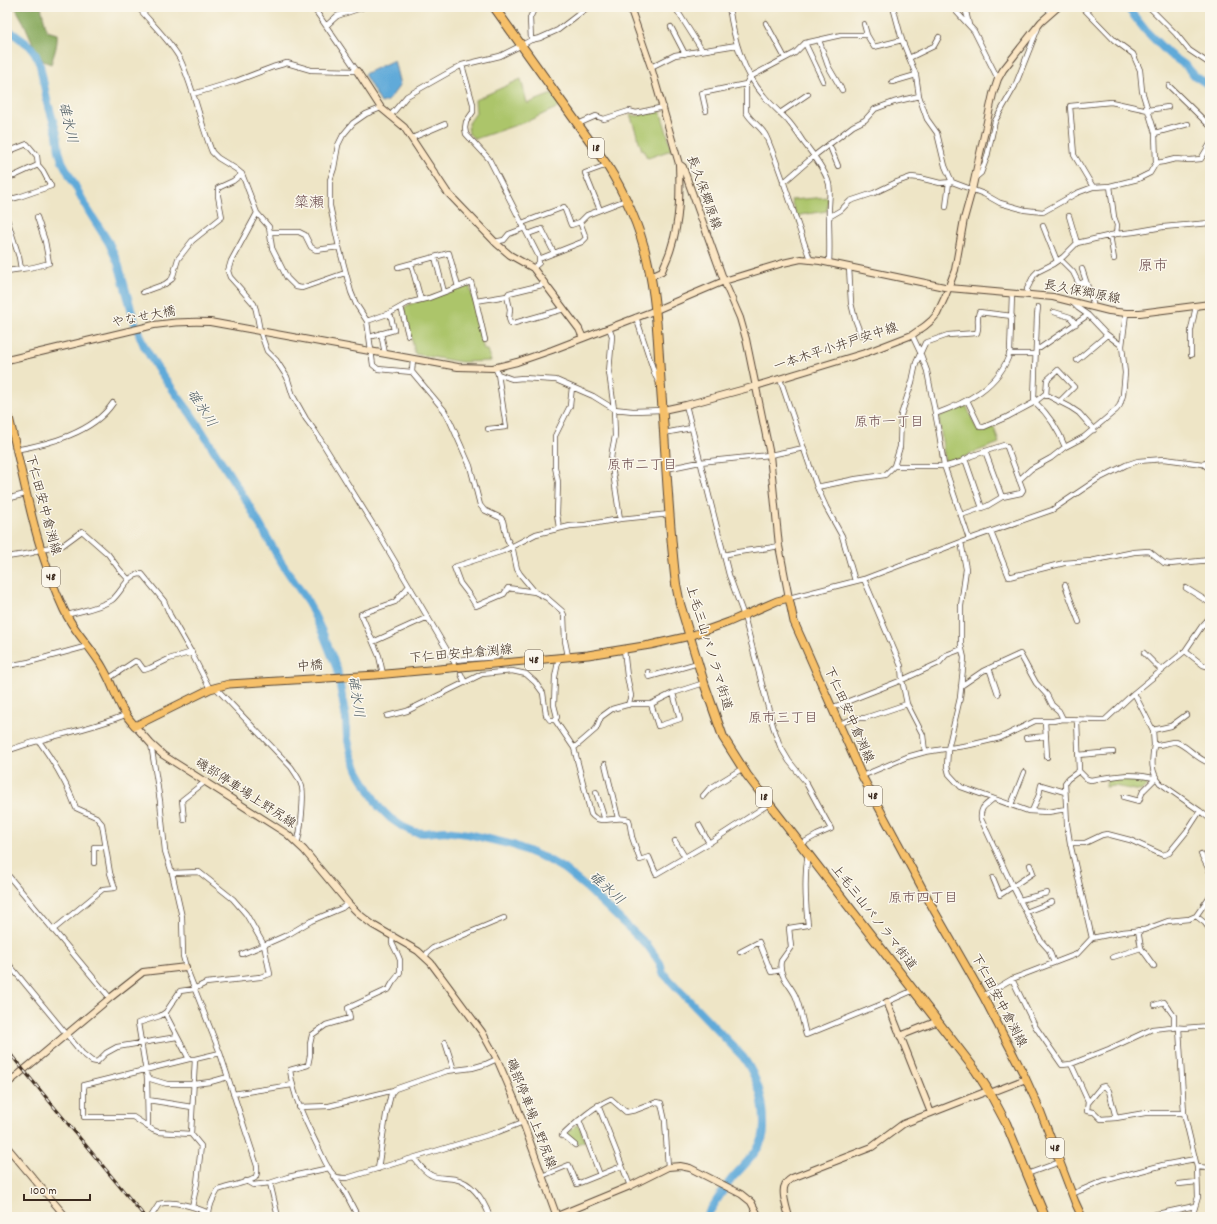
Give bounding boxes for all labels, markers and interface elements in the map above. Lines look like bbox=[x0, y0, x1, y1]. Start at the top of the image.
water label: 碓氷川 bbox=[53, 100, 81, 146]
road number: 18 bbox=[588, 138, 604, 158]
street label: 長久保郷原線 bbox=[681, 153, 726, 234]
district label: 簗瀬 bbox=[294, 193, 324, 215]
district label: 原市 bbox=[1138, 256, 1168, 278]
street label: 長久保郷原線 bbox=[1042, 276, 1123, 310]
street label: やなせ大橋 bbox=[110, 302, 178, 334]
street label: 一本木平小井戸安中線 bbox=[771, 319, 902, 377]
water label: 碓氷川 bbox=[181, 386, 221, 432]
district label: 原市一丁目 bbox=[854, 413, 924, 433]
street label: 下仁田安中倉渕線 bbox=[19, 452, 65, 559]
district label: 原市二丁目 bbox=[607, 456, 677, 476]
road number: 48 bbox=[42, 567, 60, 587]
street label: 上毛三山パノラマ街道 bbox=[680, 583, 736, 713]
street label: 下仁田安中倉渕線 bbox=[408, 641, 515, 669]
road number: 48 bbox=[525, 650, 543, 670]
street label: 中橋 bbox=[296, 657, 324, 677]
street label: 下仁田安中倉渕線 bbox=[818, 664, 878, 767]
water label: 碓氷川 bbox=[342, 675, 368, 719]
district label: 原市三丁目 bbox=[748, 709, 818, 729]
street label: 磯部停車場上野尻線 bbox=[191, 754, 300, 834]
road number: 48 bbox=[864, 786, 882, 806]
road number: 18 bbox=[756, 787, 772, 807]
street label: 上毛三山パノラマ街道 bbox=[825, 861, 921, 975]
water label: 碓氷川 bbox=[584, 868, 628, 910]
district label: 原市四丁目 bbox=[888, 889, 958, 909]
street label: 下仁田安中倉渕線 bbox=[965, 951, 1031, 1052]
street label: 磯部停車場上野尻線 bbox=[500, 1056, 560, 1173]
road number: 48 bbox=[1046, 1138, 1064, 1158]
scale bar bbox=[24, 1176, 90, 1202]
text: 100 m bbox=[30, 1183, 57, 1200]

